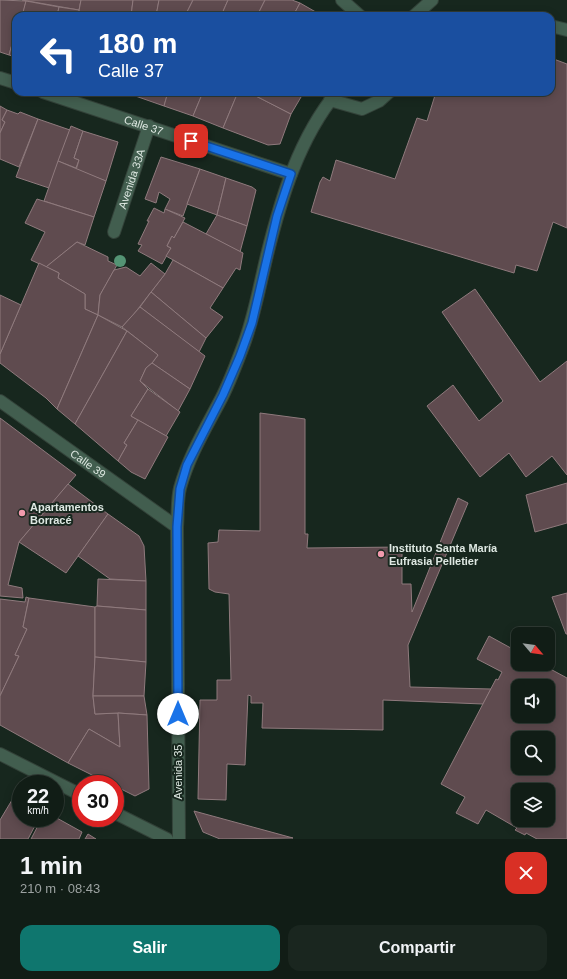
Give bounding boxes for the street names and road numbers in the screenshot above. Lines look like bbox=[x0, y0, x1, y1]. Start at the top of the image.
street label: Calle 37 bbox=[123, 113, 165, 137]
street label: Avenida 33A bbox=[116, 147, 147, 210]
street label: Calle 39 bbox=[68, 447, 108, 480]
street label: Avenida 35 bbox=[172, 745, 184, 799]

